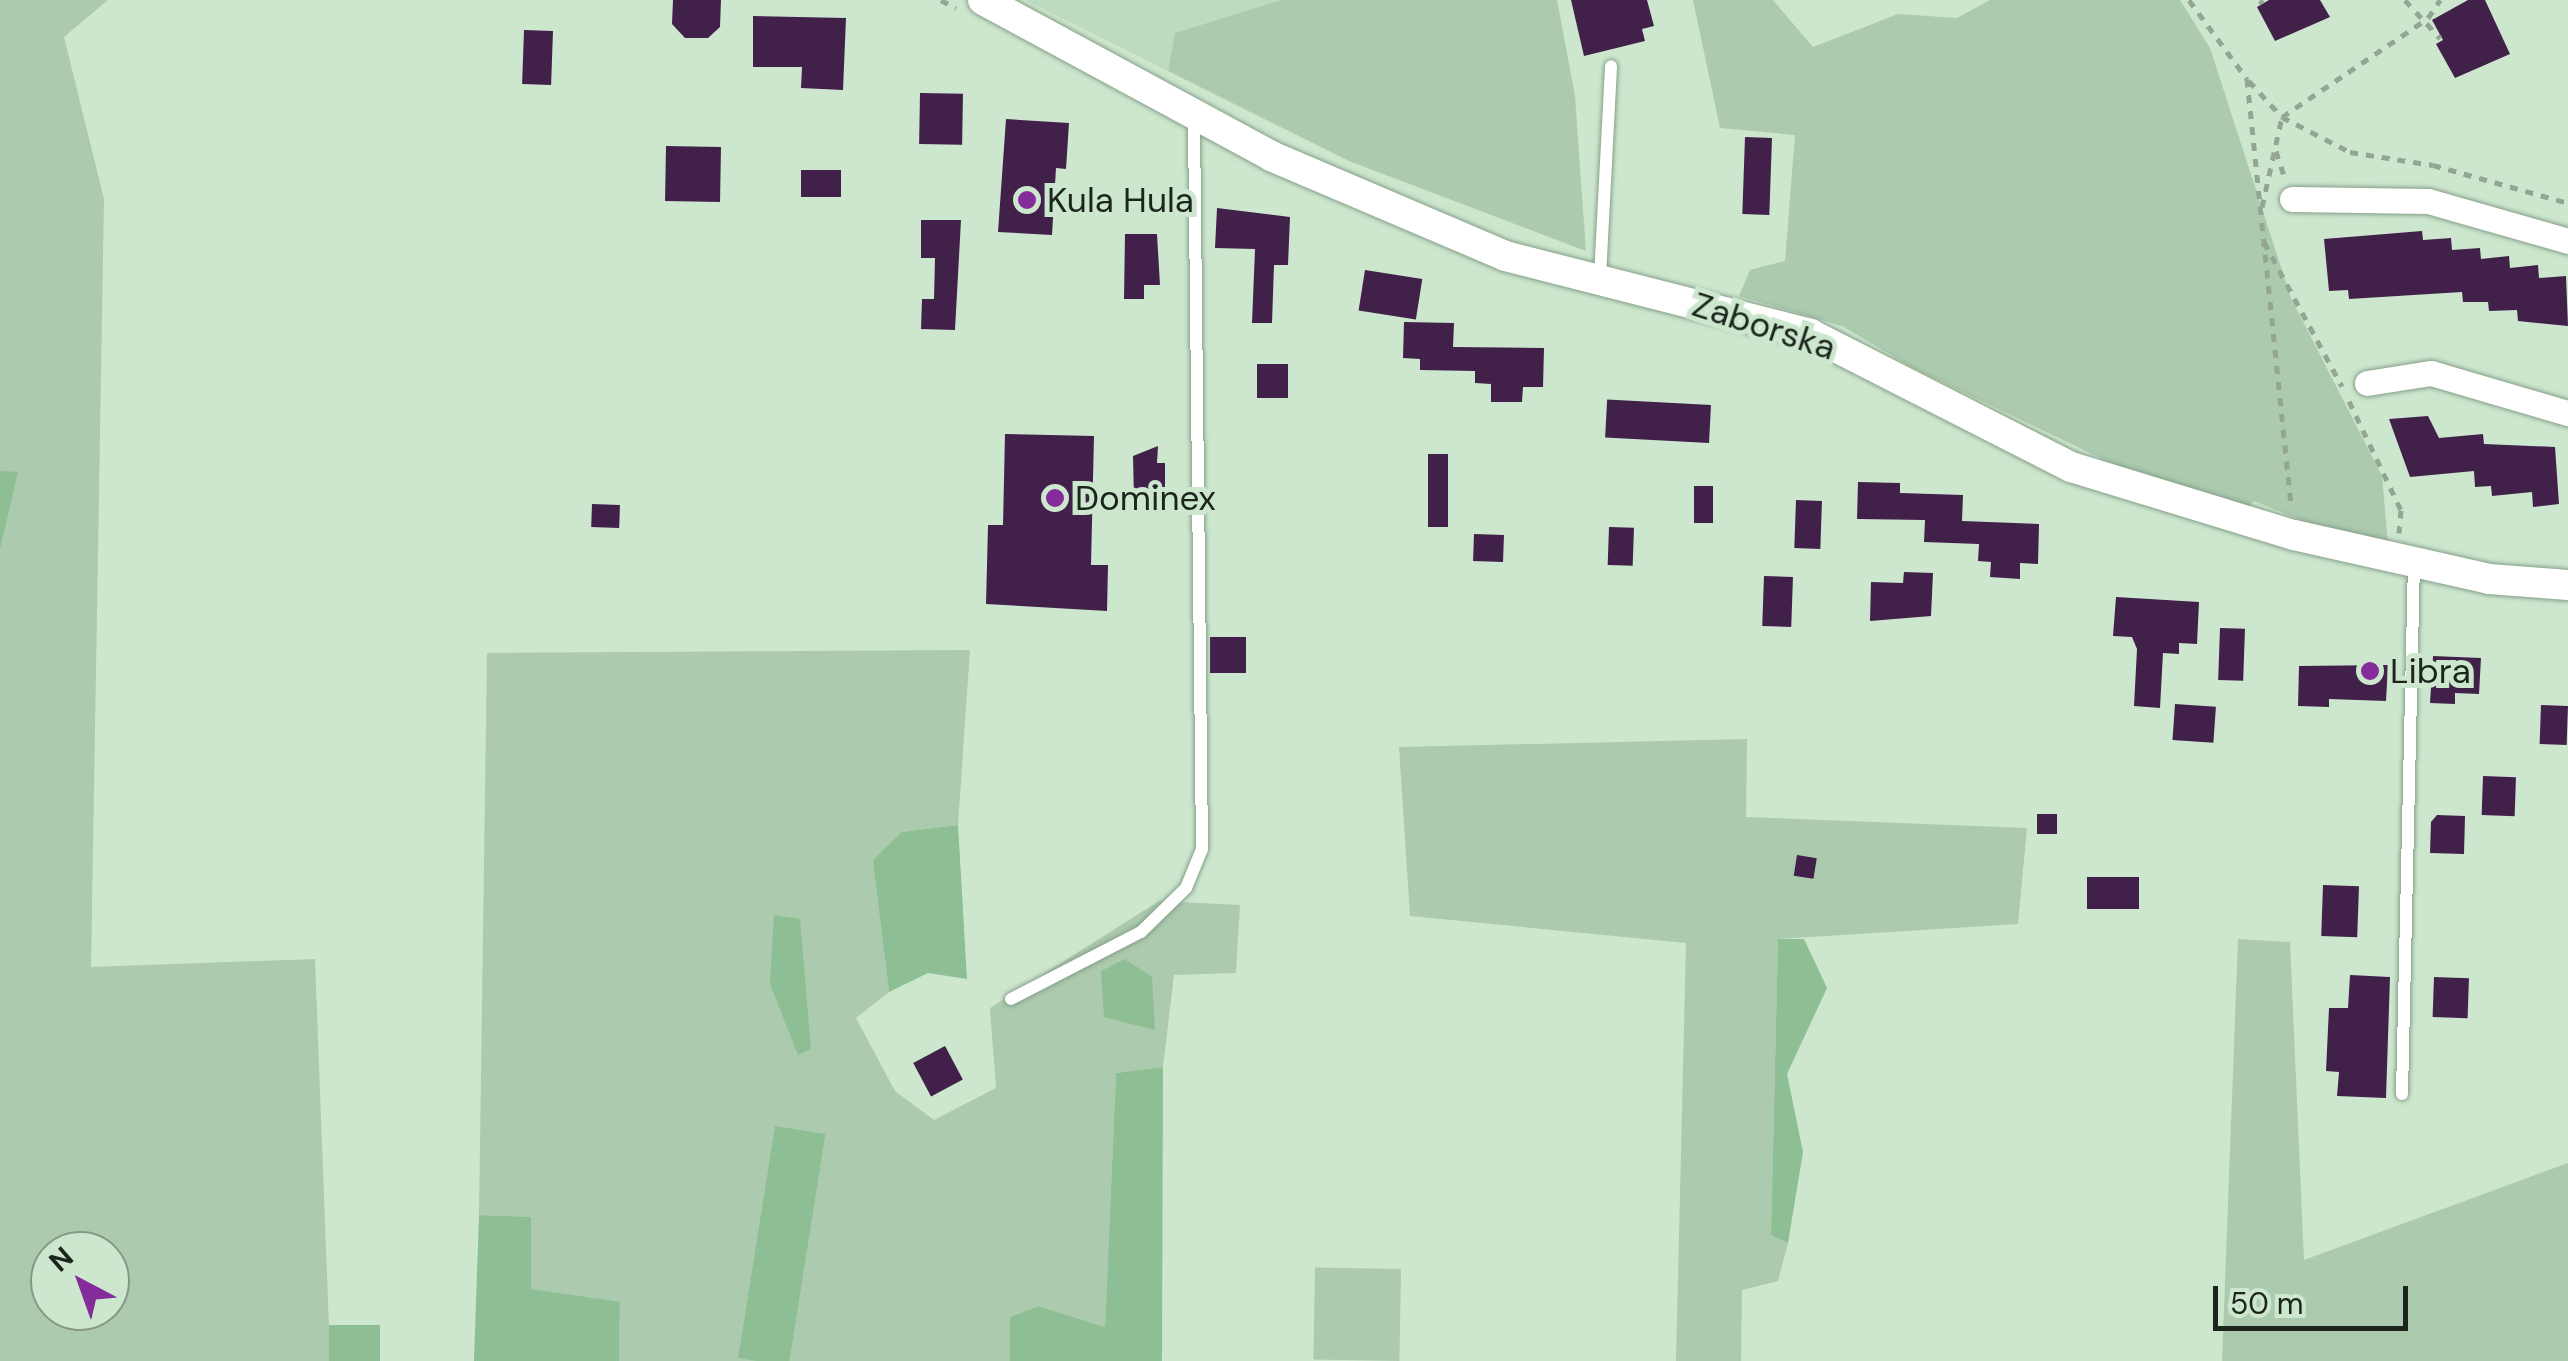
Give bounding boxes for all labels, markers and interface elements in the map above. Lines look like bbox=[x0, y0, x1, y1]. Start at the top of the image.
place label: Kula Hula bbox=[1047, 179, 1194, 221]
marker: Kula Hula bbox=[1016, 189, 1038, 211]
street label: Zaborska bbox=[1687, 283, 1841, 369]
place label: Dominex bbox=[1075, 477, 1216, 519]
marker: Dominex bbox=[1044, 487, 1066, 509]
place label: Libra bbox=[2390, 650, 2471, 692]
marker: Libra bbox=[2359, 660, 2381, 682]
north arrow bbox=[30, 1231, 130, 1331]
text: N bbox=[41, 1239, 81, 1280]
scale bar bbox=[2218, 1266, 2413, 1328]
text: 50 m bbox=[2230, 1284, 2304, 1323]

